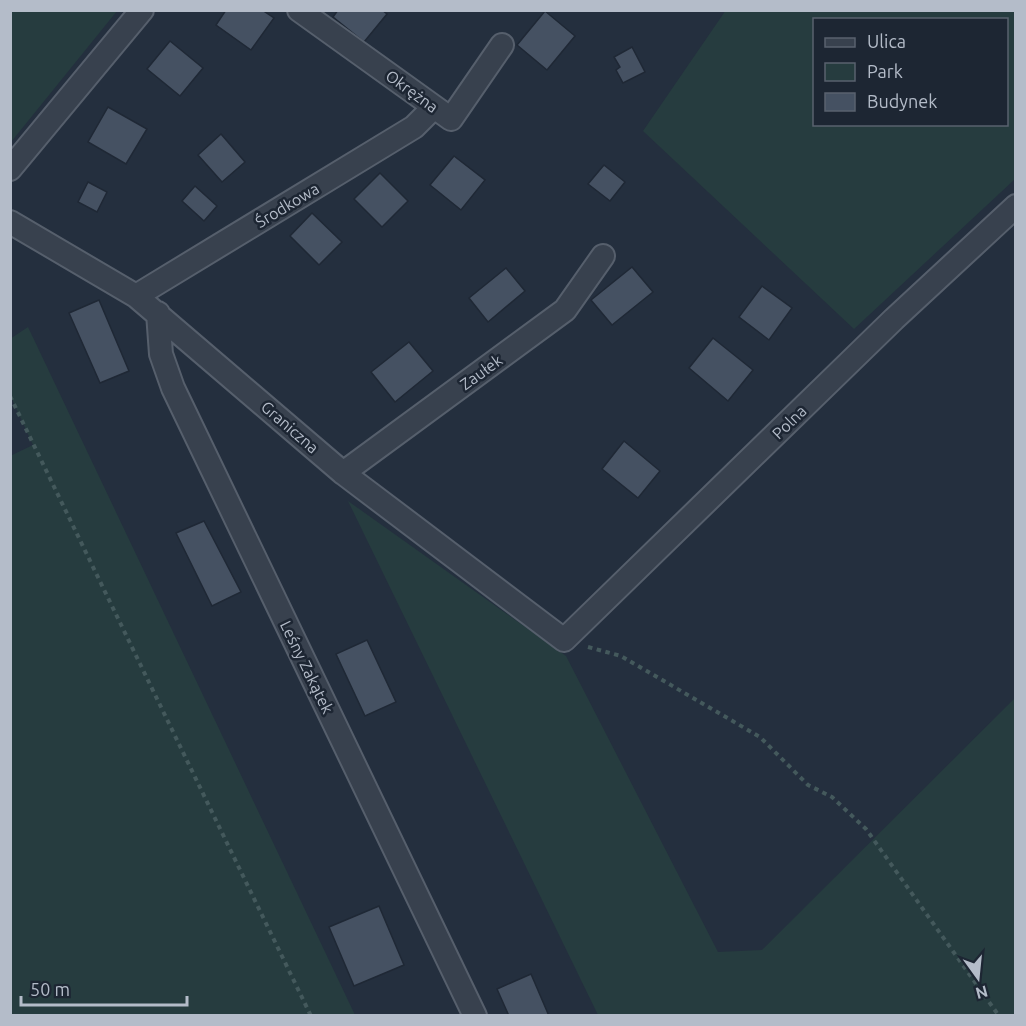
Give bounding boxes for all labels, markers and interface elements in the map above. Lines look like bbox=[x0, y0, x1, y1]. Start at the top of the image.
legend bbox=[813, 18, 1008, 126]
text: Ulica bbox=[867, 31, 906, 51]
text: Park bbox=[867, 61, 903, 81]
street label: Okrężna bbox=[382, 66, 442, 116]
text: Budynek bbox=[867, 91, 937, 111]
street label: Środkowa bbox=[251, 178, 322, 231]
street label: Zaułek bbox=[456, 351, 506, 393]
street label: Graniczna bbox=[258, 397, 322, 457]
street label: Polna bbox=[768, 402, 810, 442]
street label: Leśny Zakątek bbox=[277, 618, 337, 716]
north arrow bbox=[948, 948, 1008, 1008]
scale bar bbox=[21, 969, 188, 1007]
text: 50 m bbox=[30, 979, 70, 999]
text: N bbox=[974, 982, 990, 1003]

